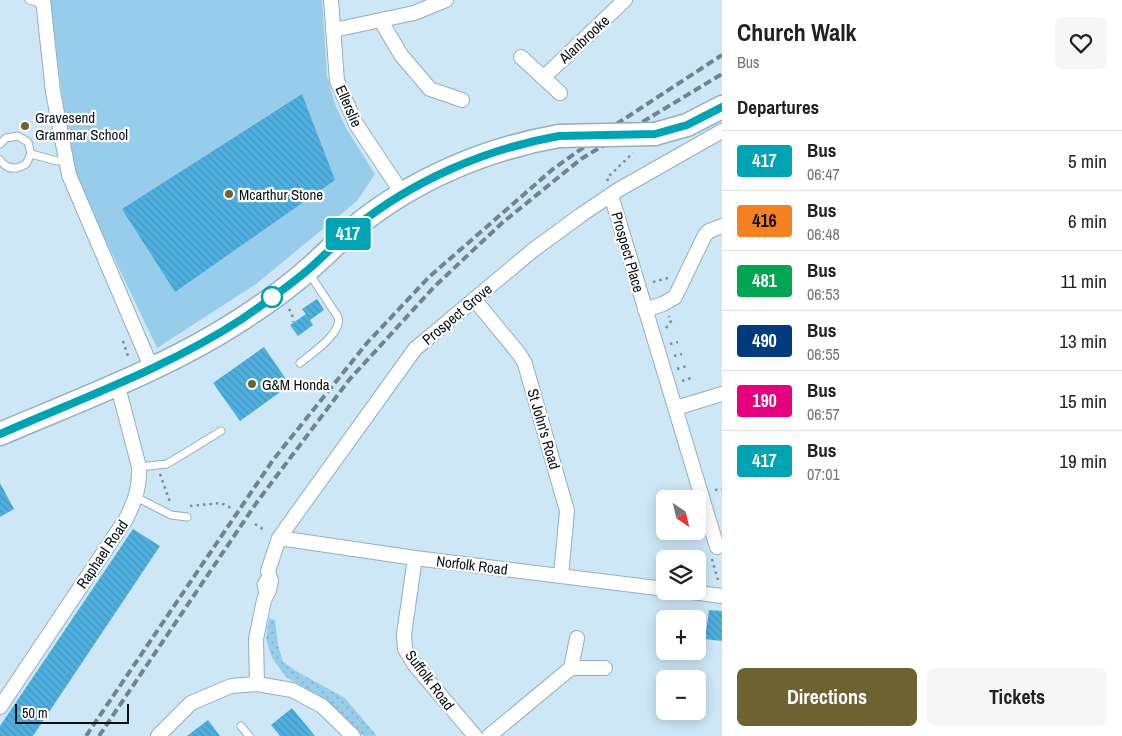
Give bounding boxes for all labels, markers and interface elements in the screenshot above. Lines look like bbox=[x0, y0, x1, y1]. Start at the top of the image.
street label: Alanbrooke bbox=[553, 10, 614, 69]
text: Church Walk bbox=[737, 16, 857, 48]
button: heart bbox=[1055, 17, 1107, 69]
text: Bus bbox=[737, 51, 760, 73]
street label: Ellerslie bbox=[331, 82, 368, 130]
text: Departures bbox=[737, 94, 819, 120]
place label: Gravesend Grammar School bbox=[35, 107, 128, 145]
marker: Gravesend Grammar School bbox=[19, 120, 31, 132]
text: Bus bbox=[807, 137, 836, 163]
text: 417 bbox=[752, 148, 777, 173]
text: 5 min bbox=[1068, 148, 1107, 174]
text: 06:47 bbox=[807, 163, 840, 185]
place label: Mcarthur Stone bbox=[239, 184, 323, 205]
marker: Mcarthur Stone bbox=[223, 188, 235, 200]
text: Bus bbox=[807, 197, 836, 223]
text: 416 bbox=[752, 208, 777, 233]
text: 6 min bbox=[1068, 208, 1107, 234]
street label: Prospect Place bbox=[607, 209, 650, 295]
line badge: 417 bbox=[319, 218, 377, 250]
text: 417 bbox=[336, 221, 360, 246]
text: 06:48 bbox=[807, 223, 840, 245]
text: Bus bbox=[807, 257, 836, 283]
text: 481 bbox=[752, 268, 777, 293]
text: 11 min bbox=[1061, 268, 1107, 294]
street label: Prospect Grove bbox=[418, 278, 497, 350]
text: 06:53 bbox=[807, 283, 840, 305]
unlabelled marker bbox=[261, 286, 283, 308]
text: Bus bbox=[807, 317, 836, 343]
text: 490 bbox=[752, 328, 777, 353]
text: 13 min bbox=[1059, 328, 1107, 354]
text: 06:55 bbox=[807, 343, 840, 365]
place label: G&M Honda bbox=[262, 374, 330, 395]
text: Bus bbox=[807, 377, 836, 403]
marker: G&M Honda bbox=[246, 378, 258, 390]
street label: St John's Road bbox=[522, 386, 566, 472]
text: 190 bbox=[752, 388, 777, 413]
text: 15 min bbox=[1059, 388, 1107, 414]
text: 06:57 bbox=[807, 403, 840, 425]
text: Bus bbox=[807, 437, 836, 463]
text: 417 bbox=[752, 448, 777, 473]
text: 19 min bbox=[1059, 448, 1107, 474]
text: 07:01 bbox=[807, 463, 840, 485]
north arrow bbox=[656, 490, 706, 540]
map controls bbox=[656, 490, 706, 720]
street label: Raphael Road bbox=[71, 516, 133, 592]
street label: Norfolk Road bbox=[435, 550, 509, 580]
button: layers bbox=[656, 550, 706, 600]
button: + bbox=[656, 610, 706, 660]
street label: Suffolk Road bbox=[400, 646, 460, 714]
button: Directions bbox=[737, 668, 917, 726]
button: Tickets bbox=[927, 668, 1107, 726]
button: − bbox=[656, 670, 706, 720]
scale bar bbox=[15, 701, 129, 724]
text: 50 m bbox=[22, 704, 48, 722]

